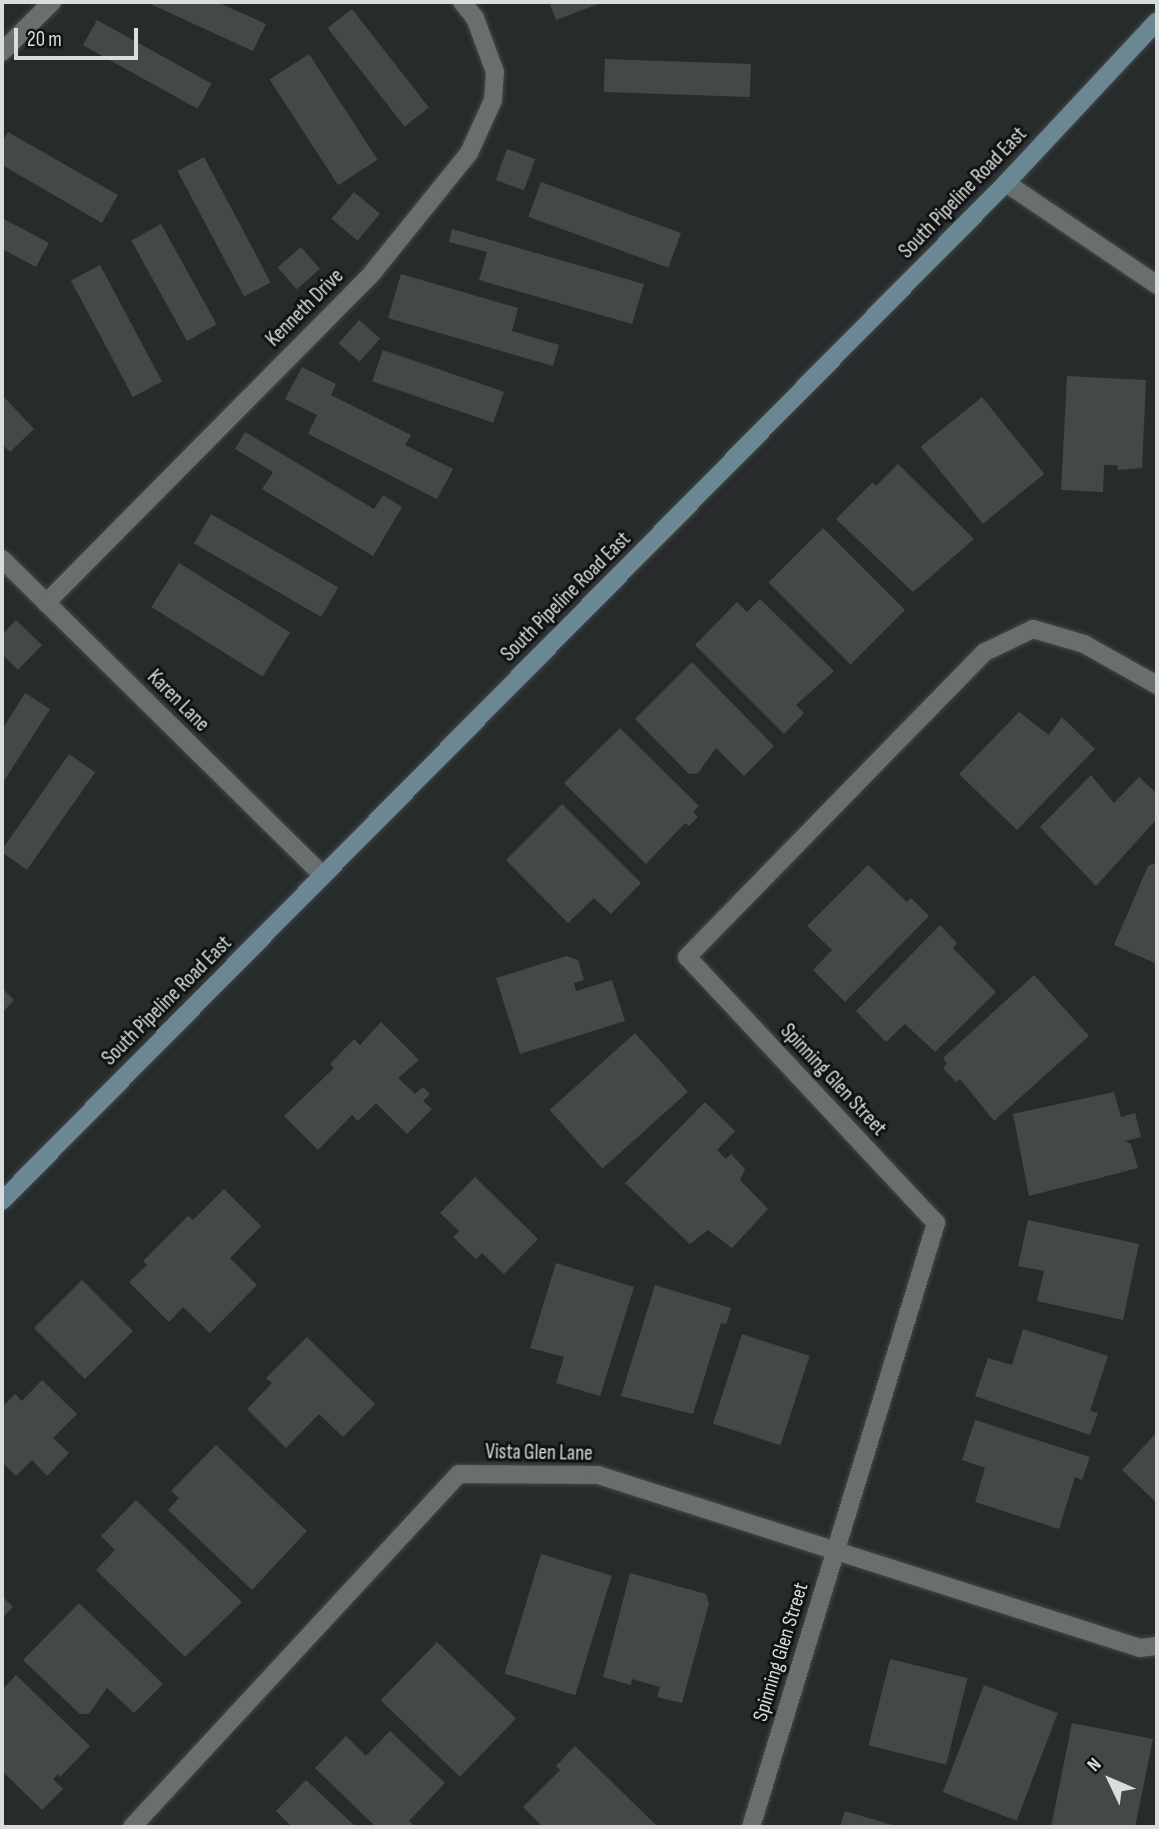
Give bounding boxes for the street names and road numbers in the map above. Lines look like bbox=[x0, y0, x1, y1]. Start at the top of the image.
street label: South Pipeline Road East bbox=[894, 122, 1032, 264]
street label: Kenneth Drive bbox=[261, 264, 349, 352]
street label: South Pipeline Road East bbox=[496, 527, 636, 667]
street label: Karen Lane bbox=[142, 665, 214, 737]
street label: South Pipeline Road East bbox=[97, 931, 237, 1071]
street label: Spinning Glen Street bbox=[775, 1019, 891, 1141]
street label: Vista Glen Lane bbox=[485, 1439, 593, 1467]
street label: Spinning Glen Street bbox=[748, 1580, 814, 1724]

